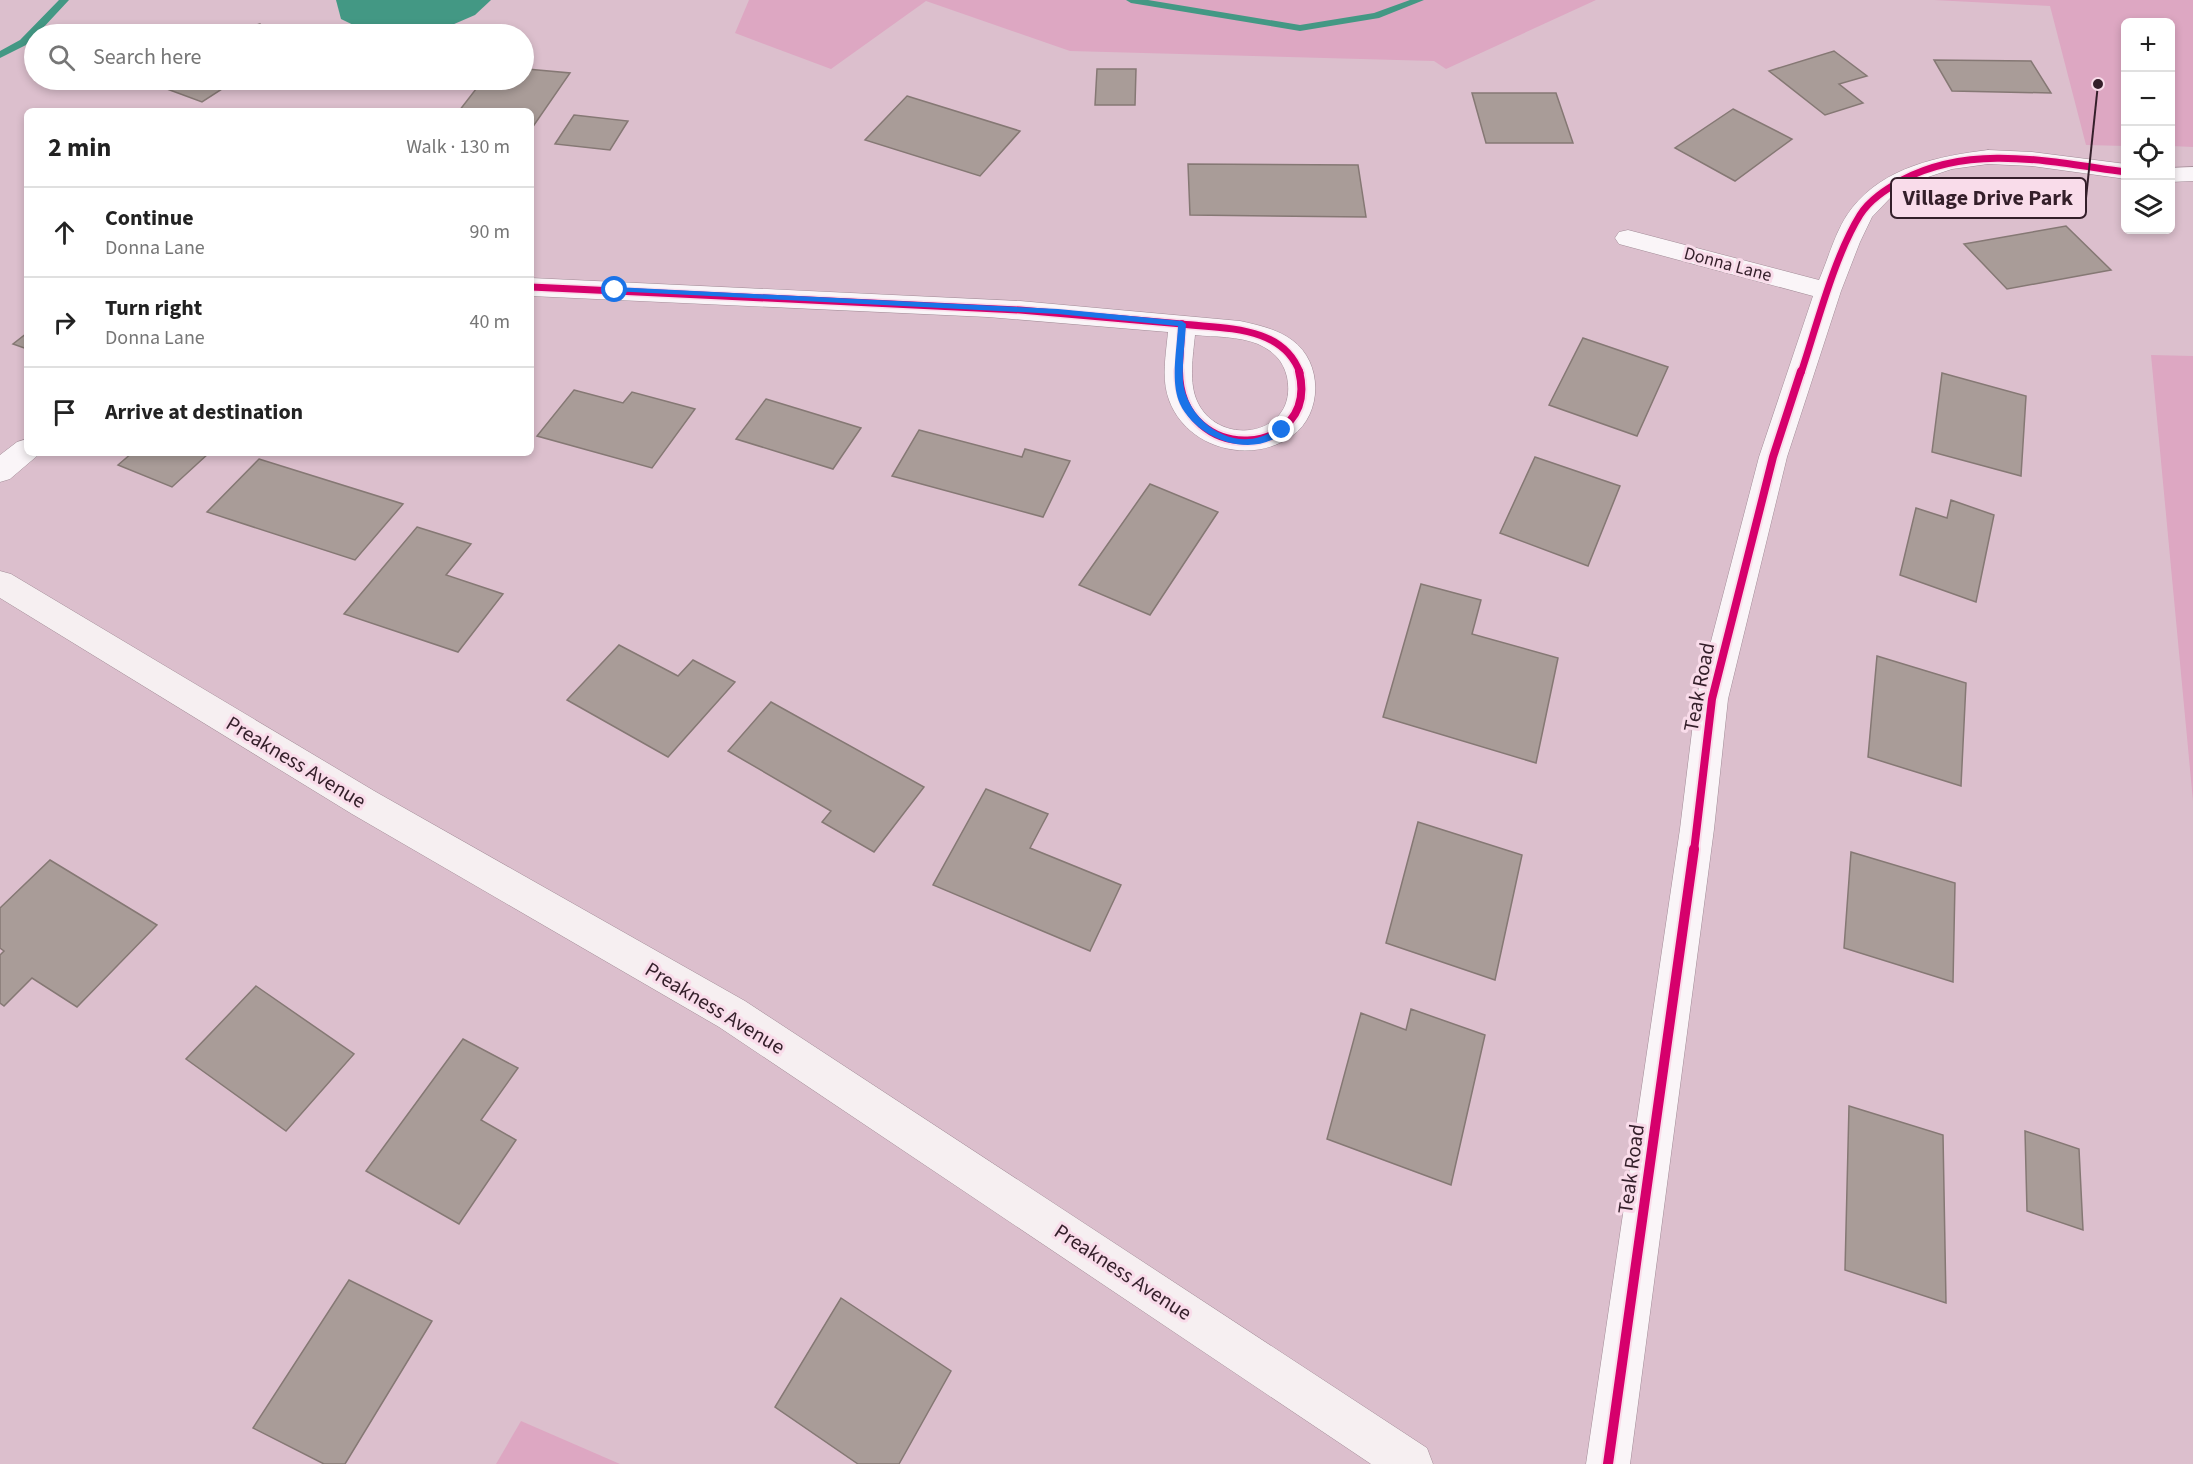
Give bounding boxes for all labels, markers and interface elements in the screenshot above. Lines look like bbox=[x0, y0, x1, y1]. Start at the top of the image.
map controls bbox=[2121, 18, 2175, 234]
button: + bbox=[2121, 18, 2175, 72]
search box bbox=[24, 24, 534, 90]
icon: search bbox=[45, 41, 78, 74]
text: Search here bbox=[93, 41, 201, 73]
button: − bbox=[2121, 72, 2175, 126]
button: locate bbox=[2121, 126, 2175, 180]
text: 2 min bbox=[48, 129, 111, 166]
text: Walk · 130 m bbox=[406, 133, 510, 161]
callout: Village Drive Park bbox=[1891, 178, 2086, 218]
button: layers bbox=[2121, 180, 2175, 234]
text: Village Drive Park bbox=[1902, 182, 2073, 214]
text: Continue bbox=[105, 202, 194, 234]
icon: ahead bbox=[48, 216, 81, 249]
text: 90 m bbox=[470, 218, 510, 246]
text: Donna Lane bbox=[105, 234, 205, 262]
street label: Donna Lane bbox=[1681, 241, 1775, 288]
route start bbox=[601, 276, 627, 302]
text: Turn right bbox=[105, 292, 202, 324]
icon: right bbox=[48, 306, 81, 339]
text: 40 m bbox=[470, 308, 510, 336]
text: Donna Lane bbox=[105, 324, 205, 352]
icon: arrive bbox=[48, 396, 81, 429]
text: Arrive at destination bbox=[105, 396, 303, 428]
route end bbox=[1268, 416, 1294, 442]
street label: Teak Road bbox=[1676, 640, 1722, 734]
street label: Preakness Avenue bbox=[220, 708, 372, 816]
street label: Preakness Avenue bbox=[639, 954, 791, 1062]
street label: Teak Road bbox=[1610, 1122, 1652, 1216]
street label: Preakness Avenue bbox=[1048, 1216, 1198, 1328]

